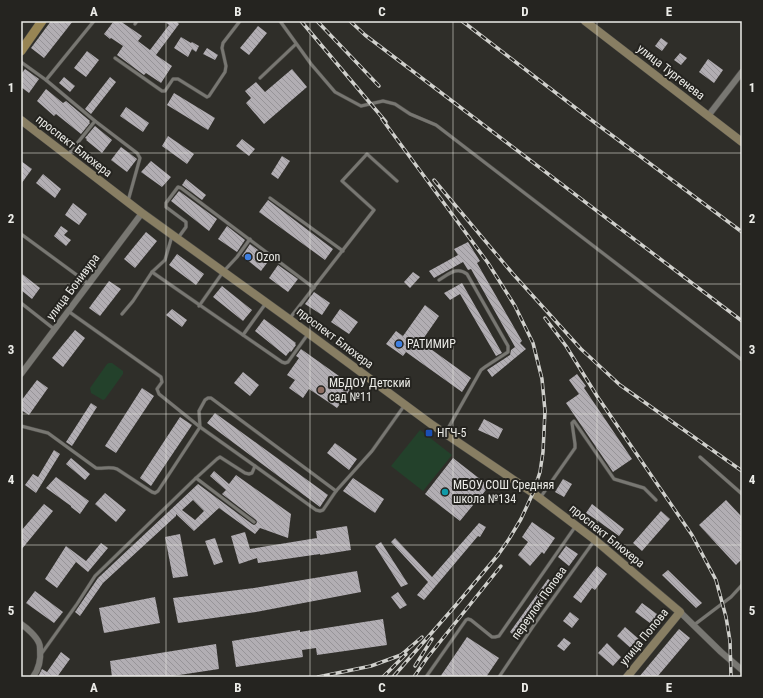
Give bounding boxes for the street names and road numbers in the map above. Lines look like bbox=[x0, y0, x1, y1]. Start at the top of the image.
street label: улица Тургенева bbox=[634, 41, 708, 103]
street label: проспект Блюхера bbox=[33, 112, 115, 180]
street label: улица Бонивура bbox=[44, 251, 103, 323]
street label: проспект Блюхера bbox=[294, 305, 376, 372]
street label: проспект Блюхера bbox=[567, 501, 648, 571]
street label: переулок Попова bbox=[509, 564, 570, 642]
street label: улица Попова bbox=[617, 606, 671, 668]

